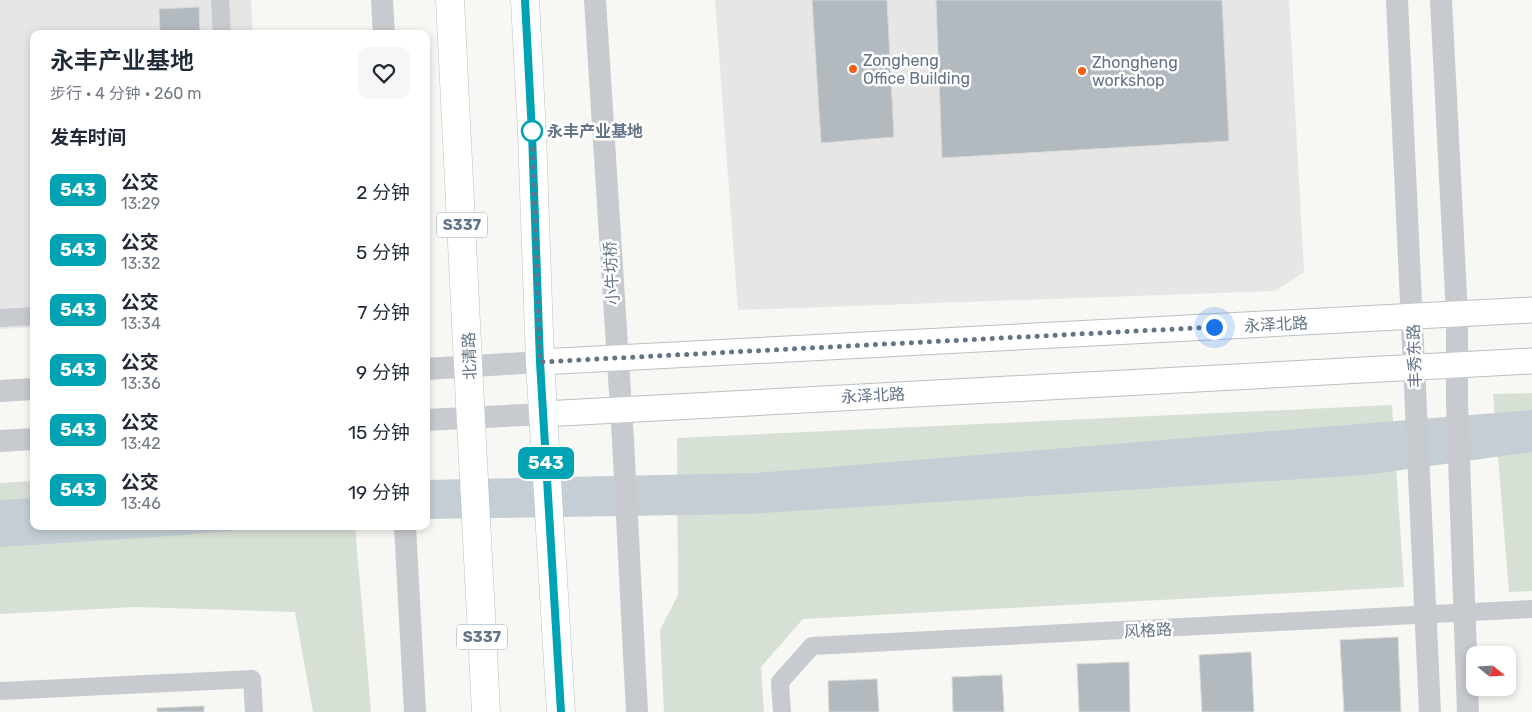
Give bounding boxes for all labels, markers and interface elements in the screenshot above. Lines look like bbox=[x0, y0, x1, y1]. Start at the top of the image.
text: 永丰产业基地 bbox=[50, 47, 194, 75]
button: heart bbox=[358, 47, 410, 99]
place label: Zongheng Office Building bbox=[863, 51, 970, 88]
place label: Zhongheng workshop bbox=[1092, 53, 1178, 90]
marker: Zongheng Office Building bbox=[847, 63, 859, 75]
marker: Zhongheng workshop bbox=[1076, 65, 1088, 77]
text: 步行 · 4 分钟 · 260 m bbox=[50, 84, 201, 103]
marker: 永丰产业基地 bbox=[521, 120, 543, 142]
place label: 永丰产业基地 bbox=[547, 122, 643, 141]
text: 发车时间 bbox=[50, 126, 126, 149]
text: 公交 bbox=[121, 171, 159, 194]
text: 543 bbox=[60, 179, 96, 201]
text: 2 分钟 bbox=[356, 181, 410, 204]
text: 13:29 bbox=[121, 194, 160, 213]
road number: S337 bbox=[437, 212, 487, 238]
text: 公交 bbox=[121, 231, 159, 254]
text: 543 bbox=[60, 239, 96, 261]
text: 5 分钟 bbox=[356, 241, 410, 264]
street label: 小牛坊桥 bbox=[600, 241, 623, 305]
text: 13:32 bbox=[121, 254, 160, 273]
text: 公交 bbox=[121, 291, 159, 314]
text: 543 bbox=[60, 299, 96, 321]
text: 7 分钟 bbox=[358, 301, 410, 324]
street label: 永泽北路 bbox=[1244, 313, 1308, 336]
text: 13:34 bbox=[121, 314, 161, 333]
your location bbox=[1202, 315, 1227, 340]
street label: 丰秀东路 bbox=[1404, 324, 1425, 388]
street label: 北清路 bbox=[459, 332, 480, 380]
text: 公交 bbox=[121, 351, 159, 374]
text: 543 bbox=[60, 359, 96, 381]
text: 9 分钟 bbox=[356, 361, 410, 384]
text: 13:36 bbox=[121, 374, 161, 393]
street label: 永泽北路 bbox=[841, 384, 905, 407]
text: 公交 bbox=[121, 411, 159, 434]
text: 543 bbox=[60, 419, 96, 441]
text: 15 分钟 bbox=[348, 421, 410, 444]
text: 13:42 bbox=[121, 434, 161, 453]
line badge: 543 bbox=[517, 447, 575, 479]
text: 543 bbox=[528, 452, 564, 474]
text: 公交 bbox=[121, 471, 159, 494]
text: 543 bbox=[60, 479, 96, 501]
text: 19 分钟 bbox=[348, 481, 410, 504]
text: 13:46 bbox=[121, 494, 161, 513]
street label: 风格路 bbox=[1124, 620, 1172, 641]
road number: S337 bbox=[457, 624, 507, 650]
north arrow bbox=[1466, 646, 1516, 696]
map controls bbox=[1466, 646, 1516, 696]

